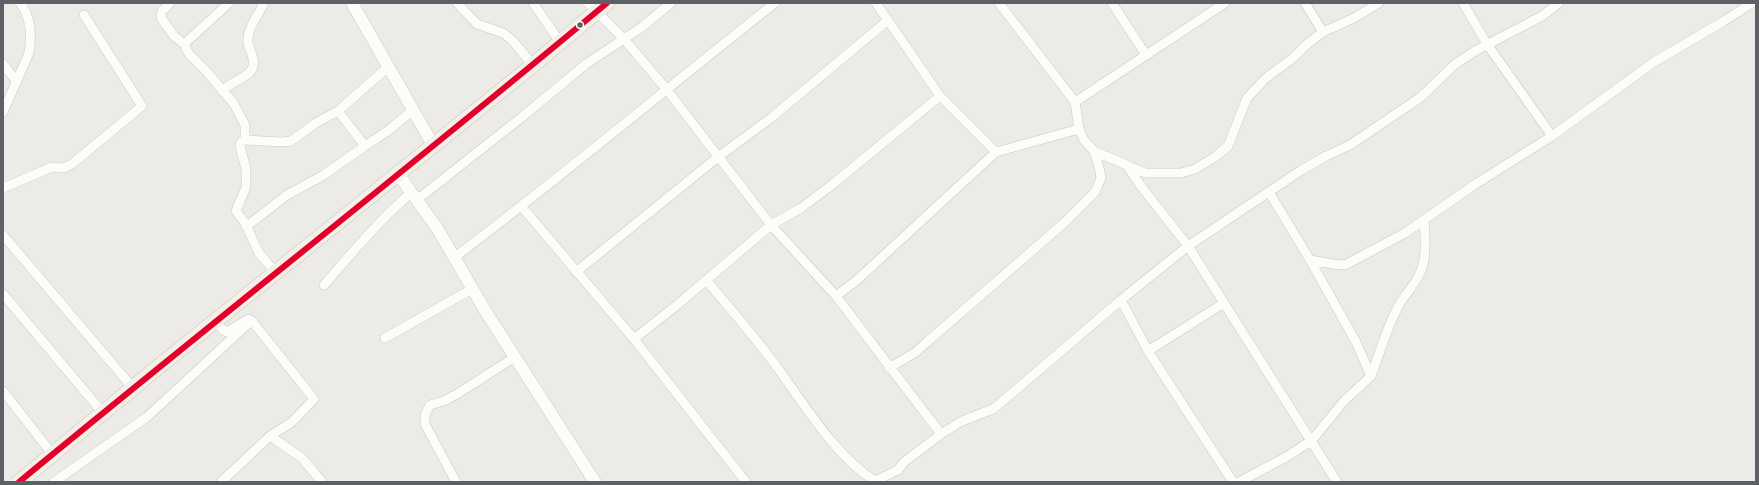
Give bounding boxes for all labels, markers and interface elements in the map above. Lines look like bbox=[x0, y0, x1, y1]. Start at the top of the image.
unlabelled marker bbox=[575, 20, 585, 30]

